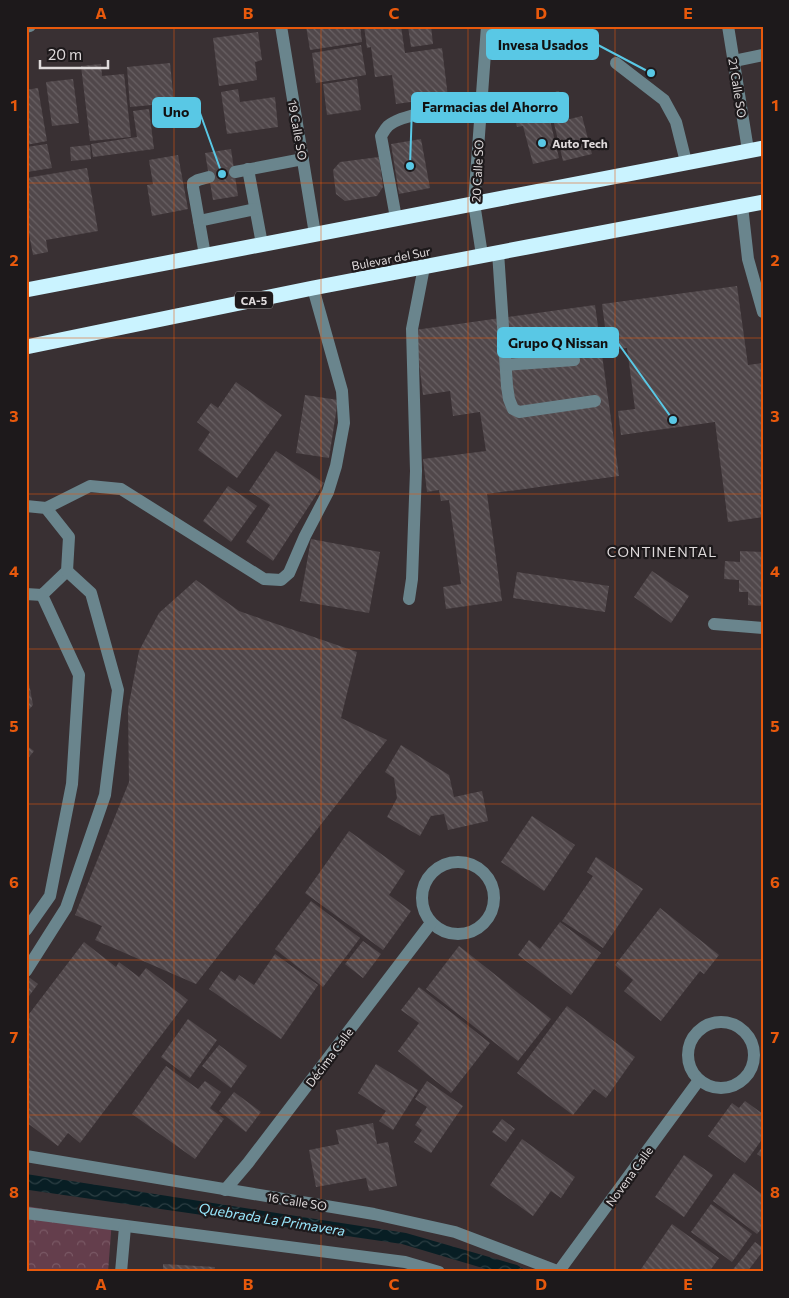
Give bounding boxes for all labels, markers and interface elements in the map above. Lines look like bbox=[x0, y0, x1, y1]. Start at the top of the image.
text: A bbox=[95, 3, 107, 22]
text: B bbox=[243, 3, 254, 22]
text: C bbox=[389, 3, 400, 22]
text: D bbox=[535, 3, 547, 22]
text: E bbox=[683, 3, 693, 22]
callout: Invesa Usados bbox=[487, 30, 598, 59]
text: Invesa Usados bbox=[498, 36, 589, 53]
scale bar bbox=[40, 38, 108, 70]
text: 20 m bbox=[48, 45, 82, 63]
street label: 21 Calle SO bbox=[726, 57, 750, 119]
callout: Farmacias del Ahorro bbox=[412, 93, 568, 122]
text: 1 bbox=[10, 95, 18, 114]
text: 1 bbox=[771, 95, 779, 114]
callout: Uno bbox=[153, 98, 200, 127]
text: Farmacias del Ahorro bbox=[422, 98, 558, 115]
street label: 19 Calle SO bbox=[286, 99, 310, 161]
text: Uno bbox=[163, 103, 189, 120]
place label: Auto Tech bbox=[552, 136, 608, 150]
marker: Auto Tech bbox=[536, 137, 548, 149]
street label: 20 Calle SO bbox=[468, 139, 486, 203]
street label: Bulevar del Sur bbox=[350, 243, 432, 273]
text: 2 bbox=[9, 250, 19, 269]
text: 2 bbox=[770, 250, 780, 269]
road number: CA-5 bbox=[235, 292, 273, 308]
callout: Grupo Q Nissan bbox=[498, 328, 618, 357]
text: Grupo Q Nissan bbox=[508, 334, 608, 351]
text: 3 bbox=[9, 406, 19, 425]
text: 3 bbox=[770, 406, 780, 425]
district label: CONTINENTAL bbox=[607, 543, 717, 560]
text: 4 bbox=[9, 561, 19, 580]
text: 4 bbox=[770, 561, 780, 580]
text: 5 bbox=[9, 716, 19, 735]
text: 5 bbox=[770, 716, 780, 735]
text: 6 bbox=[9, 872, 19, 891]
text: 6 bbox=[770, 872, 780, 891]
street label: Décima Calle bbox=[302, 1025, 356, 1089]
text: 7 bbox=[10, 1027, 19, 1046]
text: 7 bbox=[771, 1027, 780, 1046]
street label: Novena Calle bbox=[603, 1143, 655, 1209]
text: 8 bbox=[9, 1182, 19, 1201]
text: 8 bbox=[770, 1182, 780, 1201]
street label: 16 Calle SO bbox=[266, 1189, 328, 1213]
water label: Quebrada La Primavera bbox=[197, 1199, 347, 1239]
text: A bbox=[95, 1274, 107, 1293]
text: B bbox=[243, 1274, 254, 1293]
text: C bbox=[389, 1274, 400, 1293]
text: D bbox=[535, 1274, 547, 1293]
text: E bbox=[683, 1274, 693, 1293]

